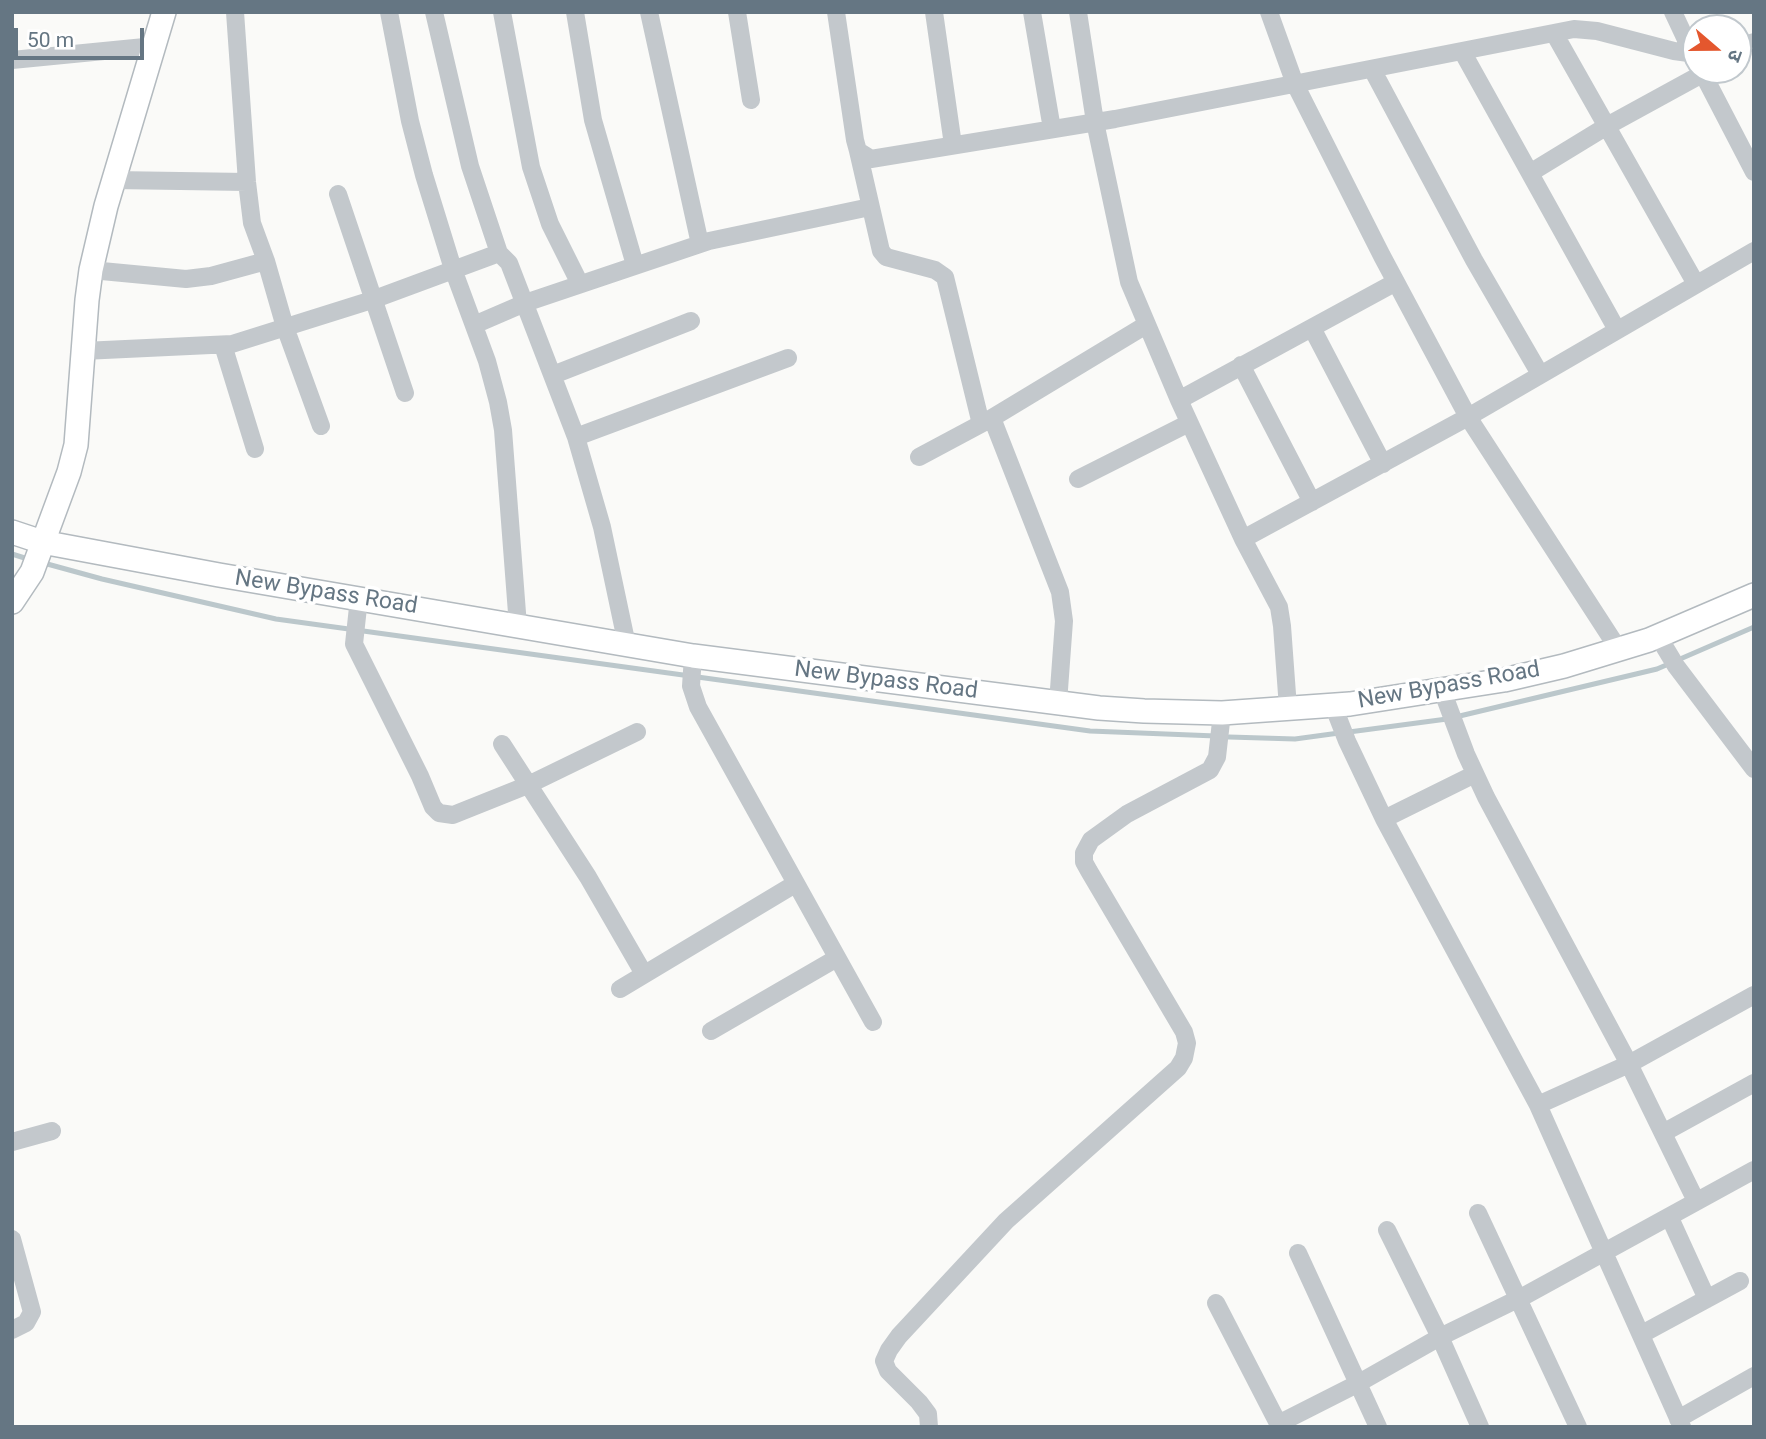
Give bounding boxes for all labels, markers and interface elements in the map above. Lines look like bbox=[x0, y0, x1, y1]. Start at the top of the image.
scale bar bbox=[18, 14, 147, 58]
north arrow bbox=[1682, 14, 1752, 84]
text: 50 m bbox=[27, 28, 74, 52]
text: उ bbox=[1723, 47, 1748, 65]
street label: New Bypass Road bbox=[233, 565, 419, 621]
street label: New Bypass Road bbox=[793, 656, 979, 706]
street label: New Bypass Road bbox=[1356, 656, 1542, 716]

